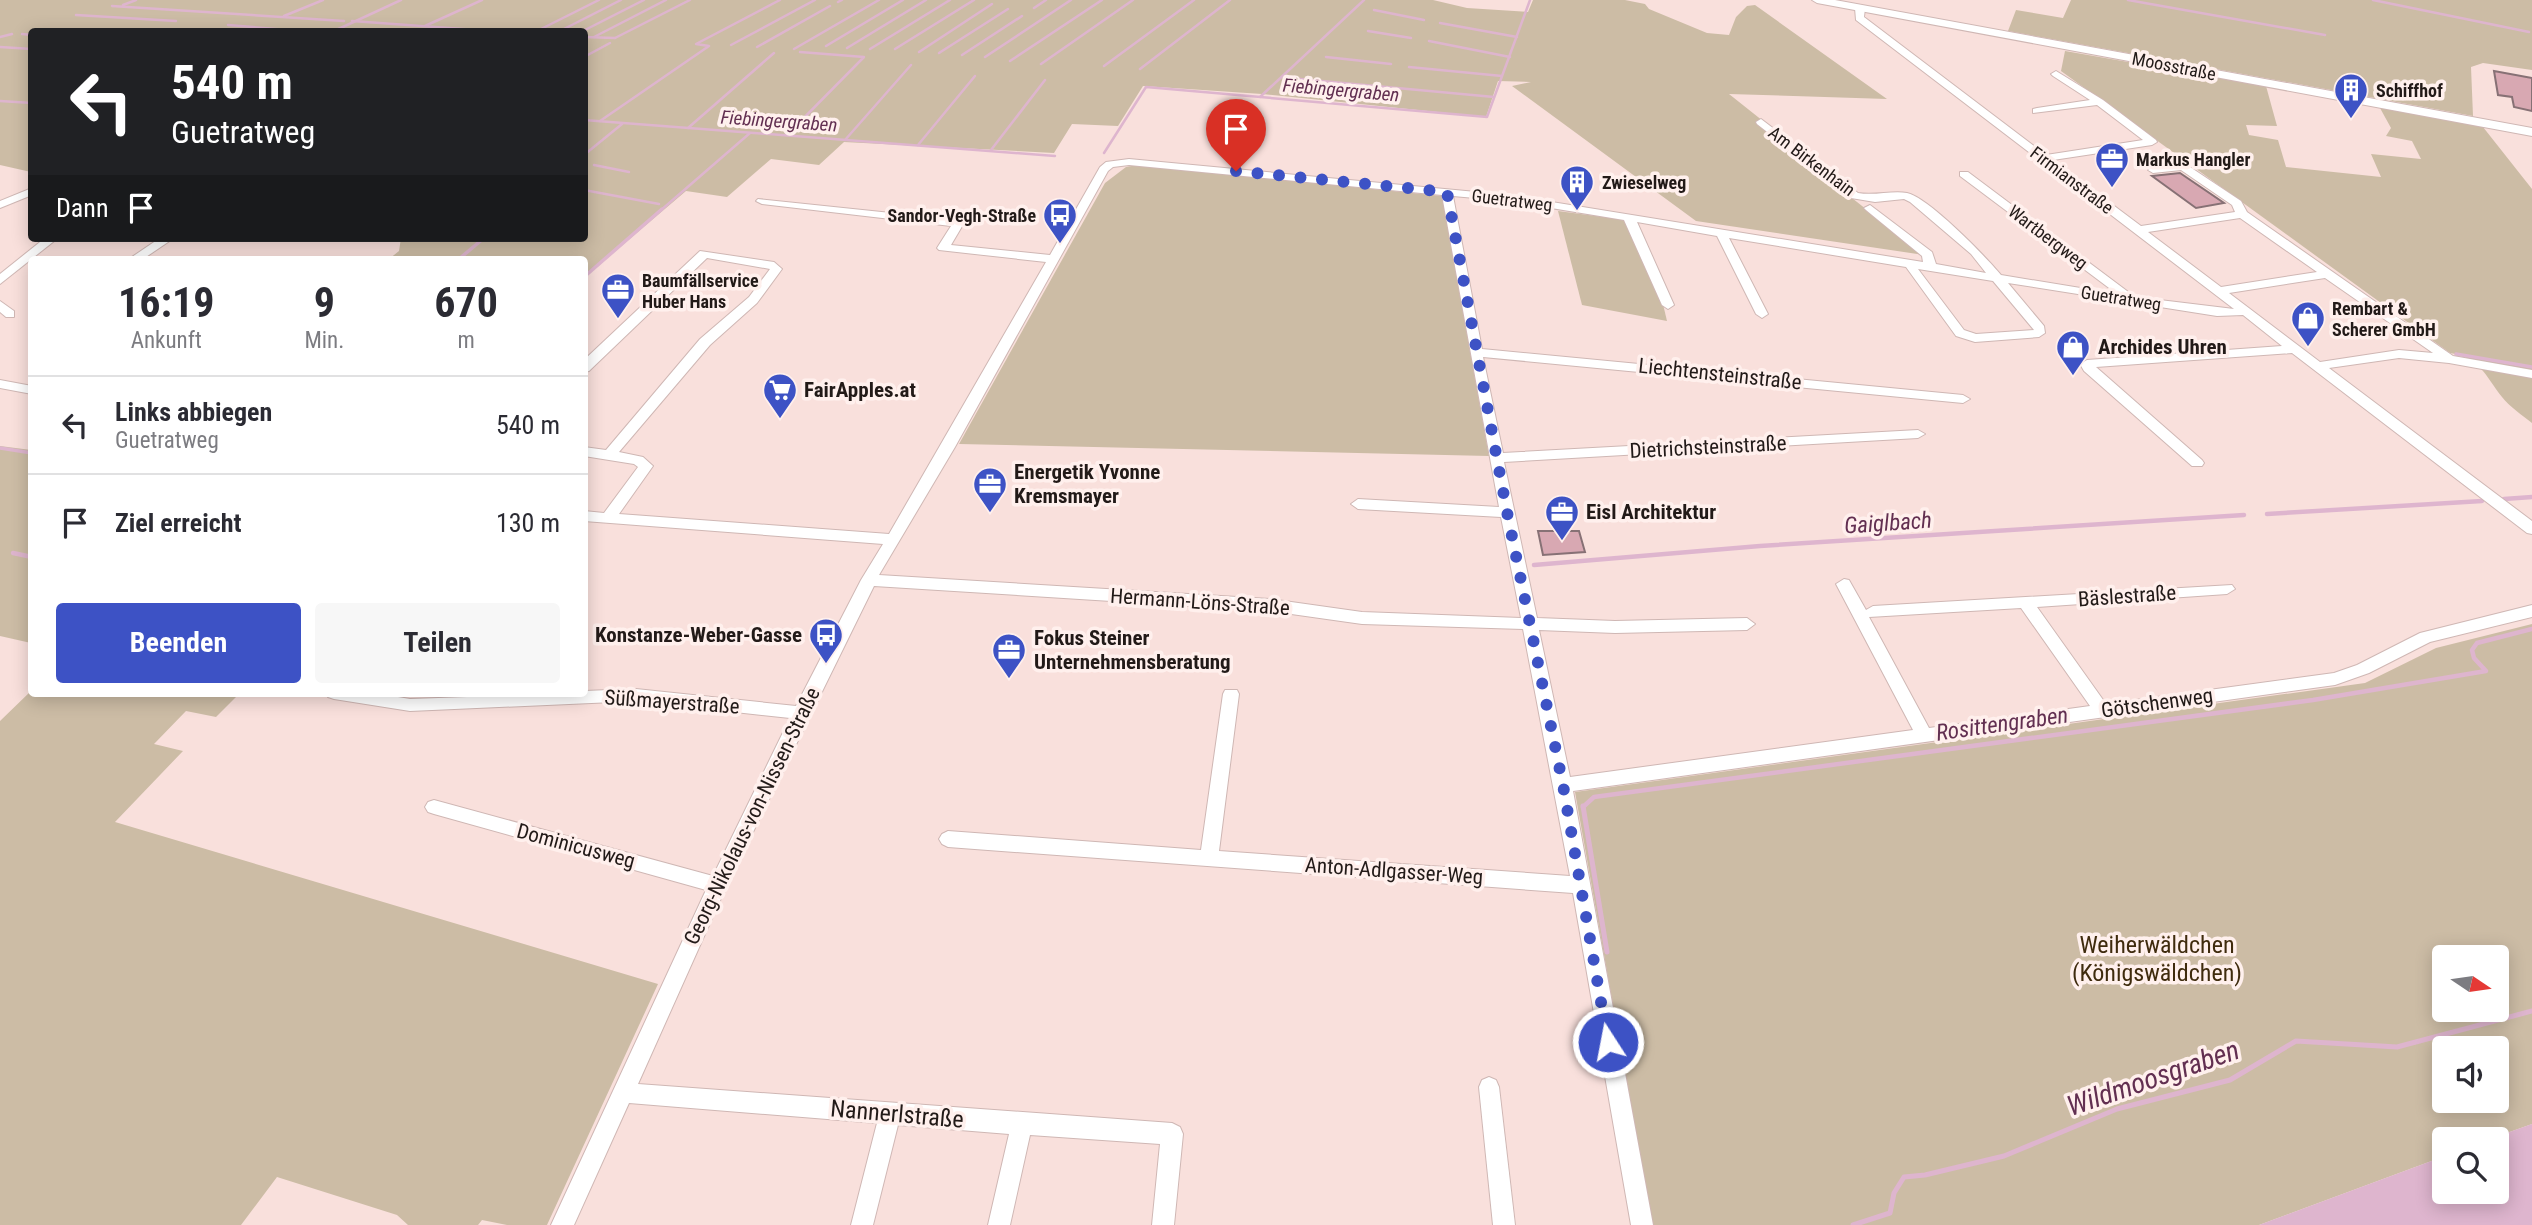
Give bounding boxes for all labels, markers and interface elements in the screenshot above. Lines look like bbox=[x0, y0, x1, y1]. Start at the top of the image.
street label: Moosstraße bbox=[2130, 48, 2218, 84]
text: 540 m bbox=[171, 54, 293, 111]
icon: left bbox=[56, 56, 147, 147]
building icon: Schiffhof bbox=[2332, 71, 2370, 120]
water label: Fiebingergraben bbox=[1282, 73, 1400, 107]
place label: Schiffhof bbox=[2376, 80, 2443, 101]
pin bbox=[1206, 99, 1266, 171]
water label: Fiebingergraben bbox=[720, 105, 838, 137]
icon: arrive bbox=[1217, 110, 1255, 148]
text: Guetratweg bbox=[171, 113, 315, 151]
street label: Am Birkenhain bbox=[1765, 122, 1859, 200]
office icon: Markus Hangler bbox=[2093, 140, 2131, 189]
street label: Firmianstraße bbox=[2026, 142, 2118, 218]
place label: Markus Hangler bbox=[2136, 149, 2250, 170]
building icon: Zwieselweg bbox=[1558, 163, 1596, 212]
place label: Zwieselweg bbox=[1602, 172, 1686, 193]
street label: Guetratweg bbox=[1470, 185, 1554, 215]
icon: arrive bbox=[122, 189, 160, 227]
text: Dann bbox=[56, 193, 108, 223]
bus stop icon: Sandor-Vegh-Straße bbox=[1041, 196, 1079, 245]
street label: Wartbergweg bbox=[2004, 200, 2092, 274]
place label: Sandor-Vegh-Straße bbox=[888, 205, 1036, 226]
place label: Baumfällservice Huber Hans bbox=[642, 270, 759, 312]
office icon: Baumfällservice Huber Hans bbox=[599, 271, 637, 320]
text: 16:19 bbox=[118, 278, 214, 327]
text: 9 bbox=[314, 278, 335, 327]
text: 670 bbox=[434, 278, 498, 327]
street label: Guetratweg bbox=[2079, 281, 2163, 315]
place label: Rembart & Scherer GmbH bbox=[2332, 298, 2436, 340]
shop icon: Rembart & Scherer GmbH bbox=[2289, 299, 2327, 348]
text: Ankunft bbox=[131, 327, 202, 354]
text: Min. bbox=[304, 327, 344, 354]
text: m bbox=[457, 327, 475, 354]
shop icon: Archides Uhren bbox=[2054, 328, 2092, 377]
place label: Archides Uhren bbox=[2098, 335, 2227, 359]
street label: Liechtensteinstraße bbox=[1637, 353, 1803, 395]
supermarket icon: FairApples.at bbox=[761, 371, 799, 420]
place label: FairApples.at bbox=[804, 378, 916, 402]
text: Links abbiegen bbox=[115, 397, 272, 427]
icon: left bbox=[56, 406, 94, 444]
text: 540 m bbox=[496, 410, 560, 440]
text: Guetratweg bbox=[115, 427, 219, 454]
street label: Dietrichsteinstraße bbox=[1629, 431, 1787, 463]
place label: Energetik Yvonne Kremsmayer bbox=[1014, 460, 1160, 508]
office icon: Energetik Yvonne Kremsmayer bbox=[971, 465, 1009, 514]
office icon: Eisl Architektur bbox=[1543, 493, 1581, 542]
place label: Eisl Architektur bbox=[1586, 500, 1716, 524]
icon: arrive bbox=[56, 504, 94, 542]
water label: Gaiglbach bbox=[1843, 506, 1933, 540]
text: Ziel erreicht bbox=[115, 508, 241, 538]
text: 130 m bbox=[496, 508, 560, 538]
street label: Bäslestraße bbox=[2077, 581, 2177, 611]
street label: Hermann-Löns-Straße bbox=[1109, 584, 1291, 620]
button: Beenden bbox=[56, 603, 301, 683]
button: Teilen bbox=[315, 603, 560, 683]
bus stop icon: Konstanze-Weber-Gasse bbox=[807, 616, 845, 665]
place label: Konstanze-Weber-Gasse bbox=[595, 623, 802, 647]
place label: Fokus Steiner Unternehmensberatung bbox=[1034, 626, 1231, 674]
office icon: Fokus Steiner Unternehmensberatung bbox=[990, 631, 1028, 680]
street label: Georg-Nikolaus-von-Nissen-Straße bbox=[679, 683, 825, 949]
street label: Götschenweg bbox=[2100, 683, 2214, 723]
street label: Süßmayerstraße bbox=[604, 685, 740, 719]
water label: Rosittengraben bbox=[1934, 701, 2070, 747]
street label: Dominicusweg bbox=[514, 819, 638, 873]
street label: Anton-Adlgasser-Weg bbox=[1304, 853, 1484, 889]
park label: Weiherwäldchen (Königswäldchen) bbox=[2072, 931, 2242, 987]
north arrow bbox=[2432, 945, 2510, 1022]
map controls bbox=[2432, 945, 2509, 1204]
position arrow bbox=[1571, 1005, 1645, 1079]
water label: Wildmoosgraben bbox=[2062, 1033, 2244, 1123]
button: sound bbox=[2432, 1036, 2509, 1113]
street label: Nannerlstraße bbox=[829, 1094, 965, 1134]
button: search bbox=[2432, 1127, 2509, 1204]

